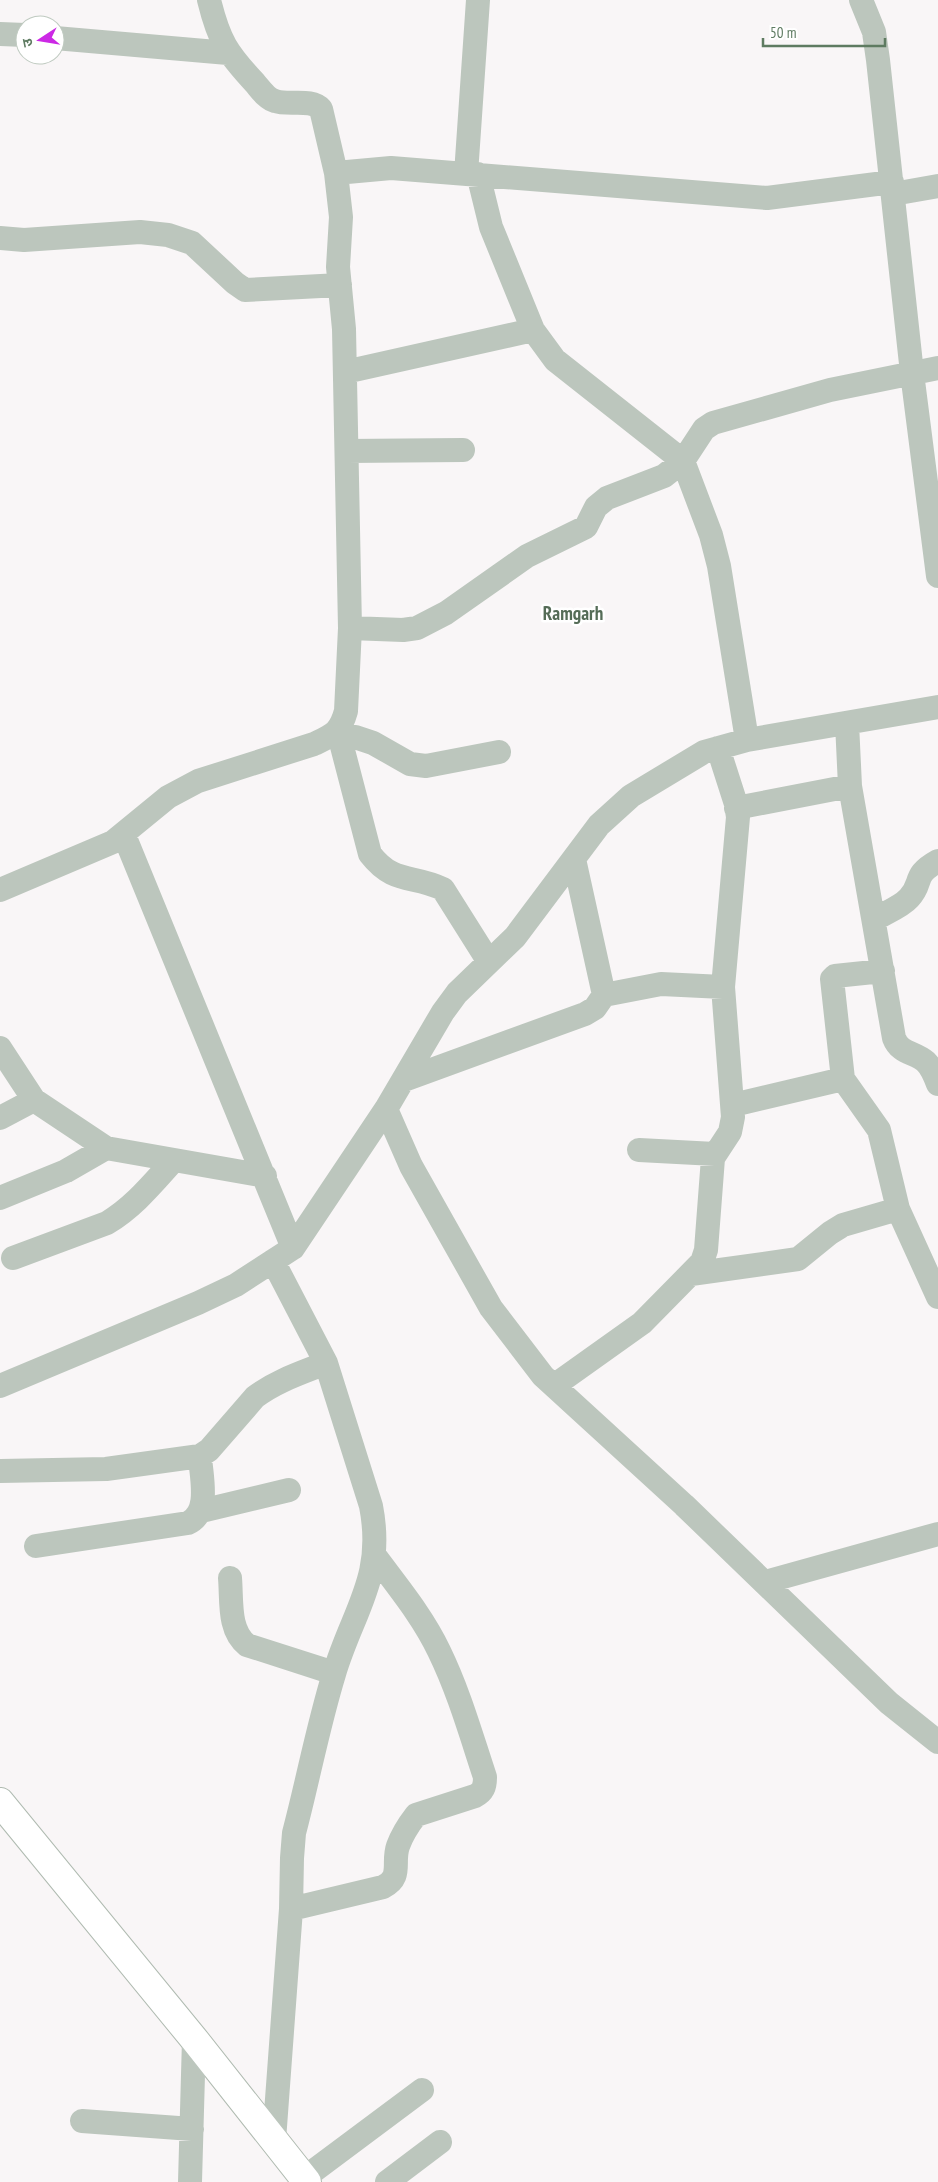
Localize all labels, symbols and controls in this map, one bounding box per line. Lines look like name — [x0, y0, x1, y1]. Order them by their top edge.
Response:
north arrow — [15, 15, 65, 65]
scale bar — [763, 15, 886, 47]
text: 50 m — [770, 23, 796, 42]
text: उ — [17, 36, 37, 49]
district label: Ramgarh — [543, 601, 603, 625]

